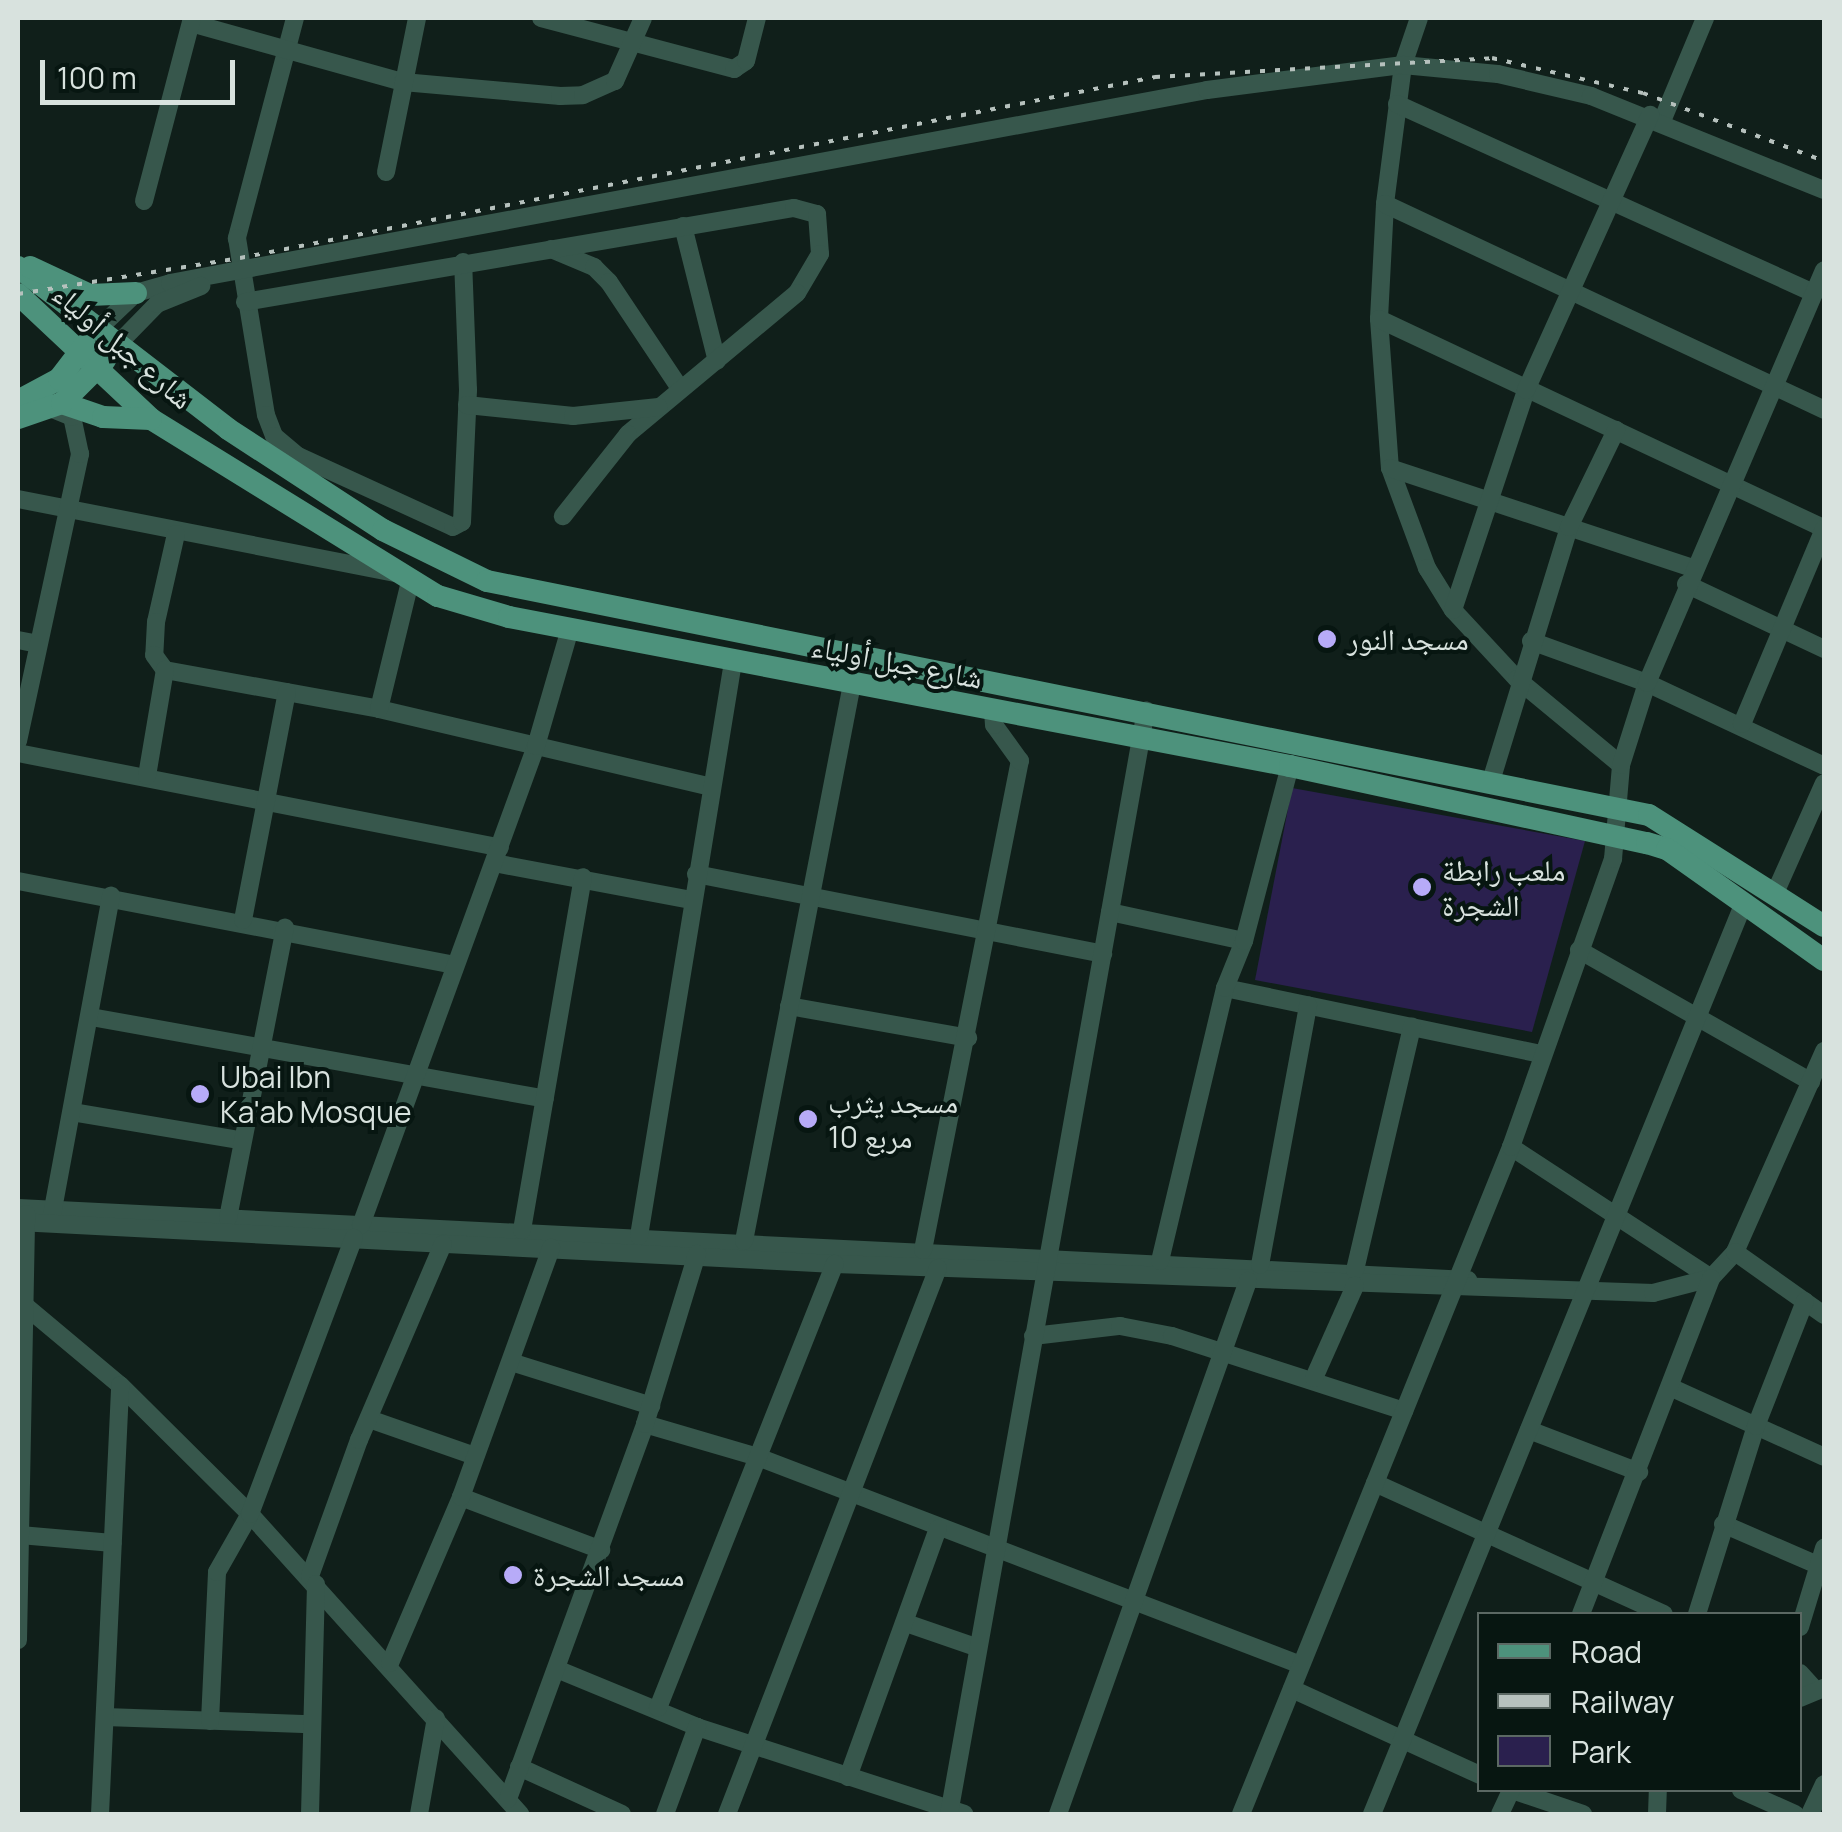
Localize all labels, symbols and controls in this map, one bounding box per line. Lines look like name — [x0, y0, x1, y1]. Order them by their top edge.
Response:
scale bar — [45, 40, 240, 102]
text: 100 m — [57, 57, 137, 98]
street label: شارع جبل أولياء — [46, 275, 200, 417]
place label: مسجد النور — [1347, 621, 1469, 657]
street label: شارع جبل أولياء — [808, 628, 986, 696]
marker: مسجد النور — [1316, 628, 1338, 650]
place label: ملعب رابطة الشجرة — [1442, 852, 1565, 922]
marker: ملعب رابطة الشجرة — [1411, 876, 1433, 898]
place label: Ubai Ibn Ka'ab Mosque — [220, 1059, 411, 1130]
marker: Ubai Ibn Ka'ab Mosque — [189, 1083, 211, 1105]
place label: مسجد يثرب مربع 10 — [828, 1084, 958, 1154]
marker: مسجد يثرب مربع 10 — [797, 1108, 819, 1130]
place label: مسجد الشجرة — [533, 1557, 684, 1593]
marker: مسجد الشجرة — [502, 1564, 524, 1586]
legend — [1477, 1612, 1802, 1792]
text: Road — [1571, 1631, 1642, 1672]
text: Railway — [1571, 1681, 1674, 1722]
text: Park — [1571, 1731, 1631, 1772]

